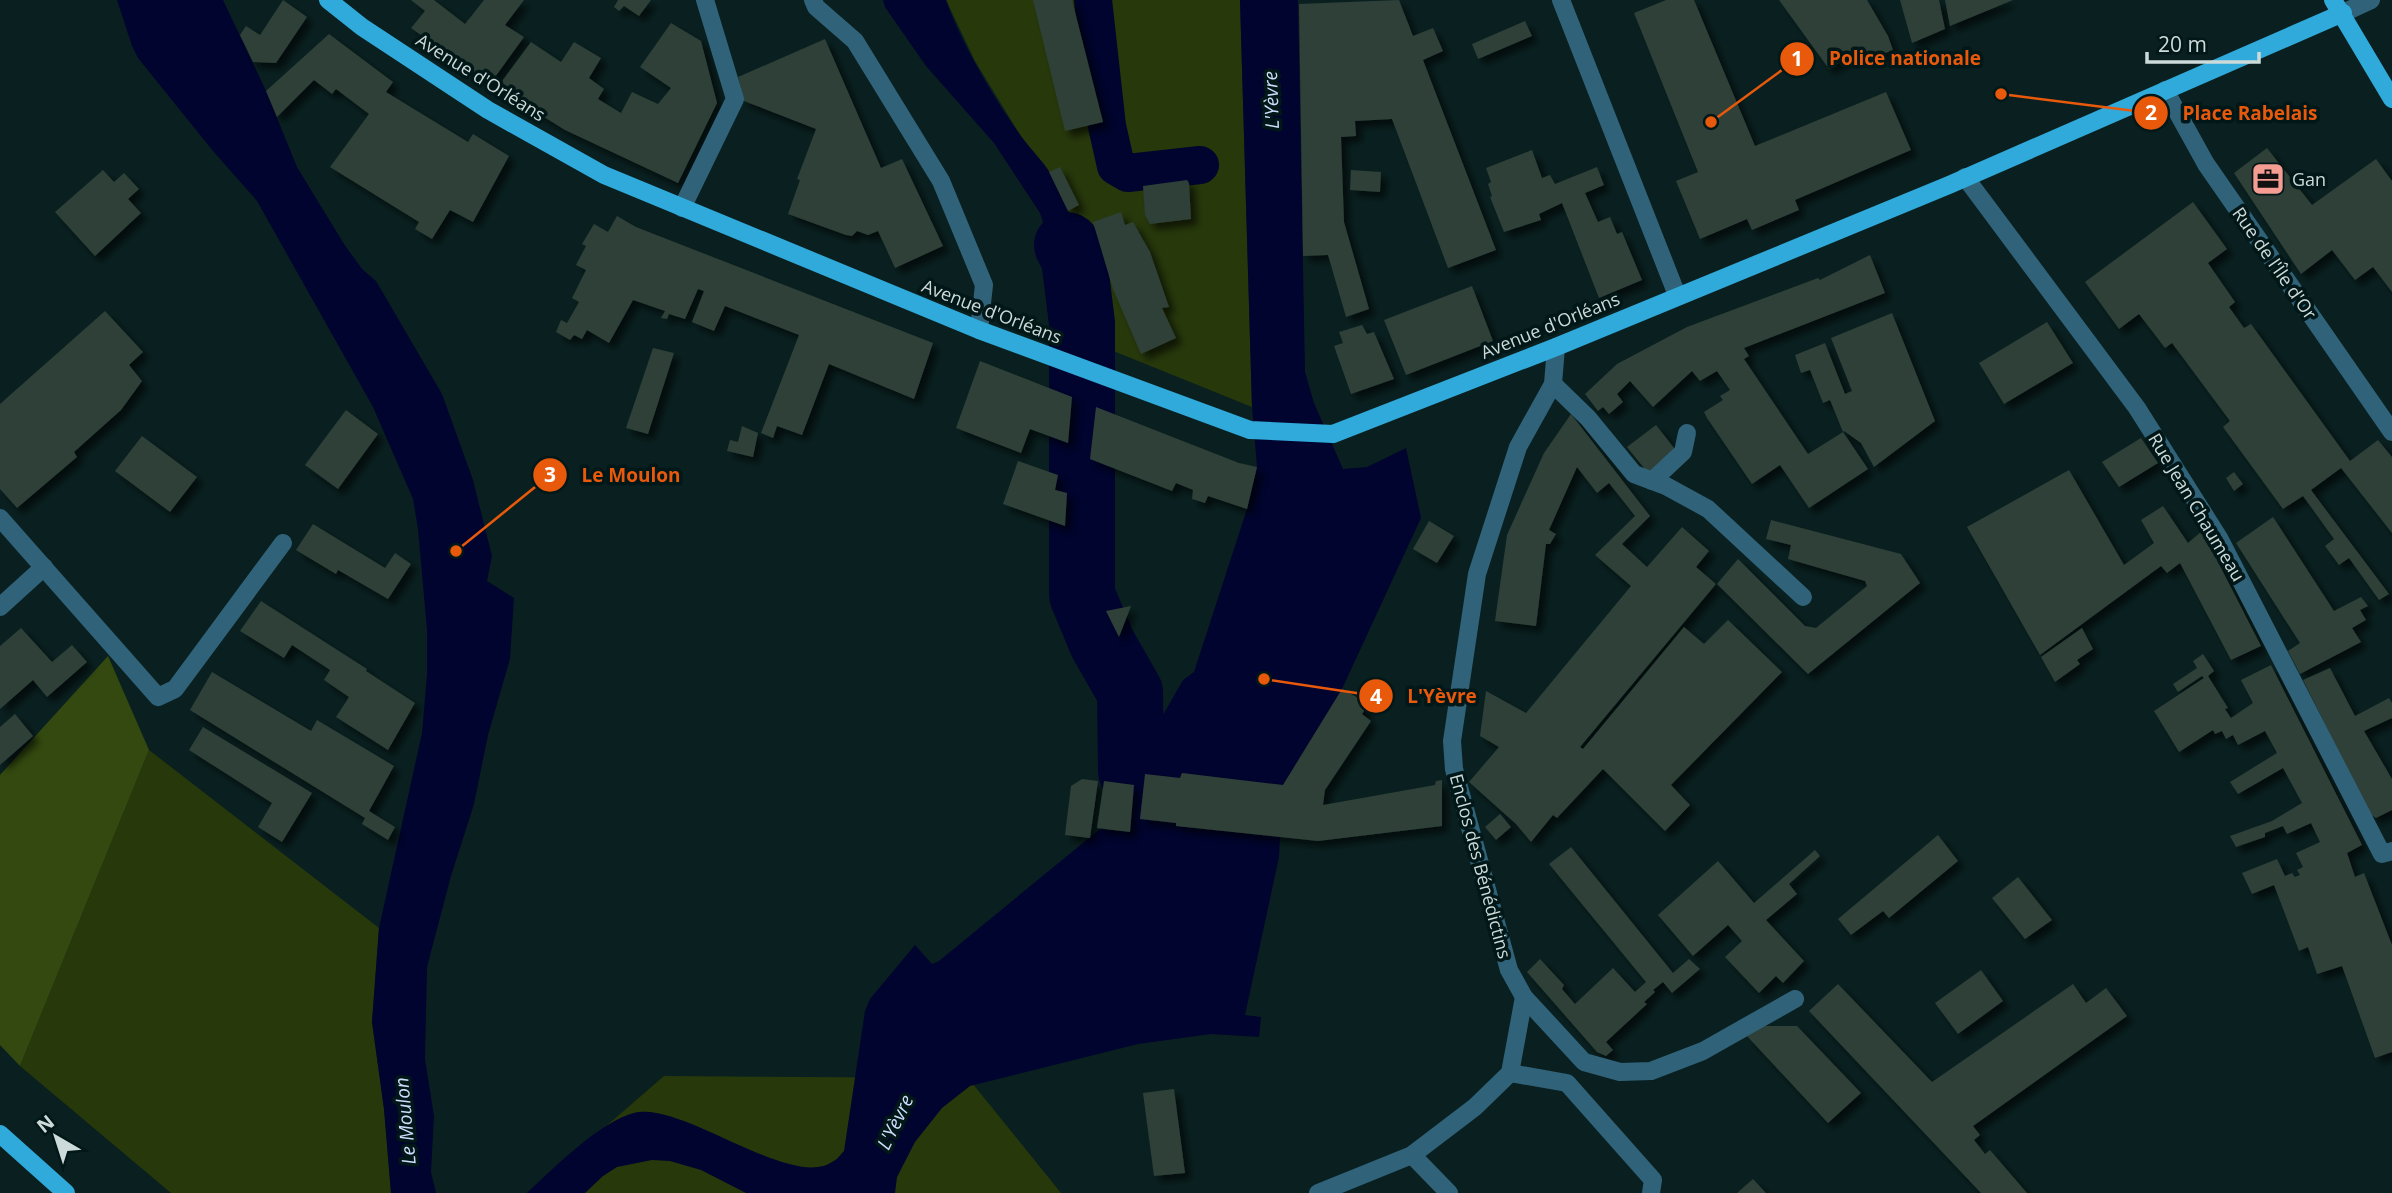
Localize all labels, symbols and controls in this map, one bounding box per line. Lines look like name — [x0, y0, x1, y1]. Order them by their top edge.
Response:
scale bar — [2147, 21, 2259, 65]
street label: Avenue d'Orléans — [412, 28, 550, 126]
text: 20 m — [2158, 30, 2207, 58]
callout: Police nationale — [1780, 39, 1995, 79]
text: 1 — [1791, 44, 1803, 72]
text: Police nationale — [1829, 45, 1981, 71]
water label: L'Yèvre — [1257, 71, 1285, 129]
callout: Place Rabelais — [2134, 93, 2332, 133]
text: 2 — [2145, 98, 2157, 126]
text: Place Rabelais — [2183, 100, 2317, 126]
office icon: Gan — [2249, 160, 2287, 198]
place label: Gan — [2292, 167, 2326, 191]
street label: Rue de l'Île d'Or — [2227, 202, 2323, 324]
street label: Avenue d'Orléans — [919, 273, 1065, 349]
street label: Avenue d'Orléans — [1477, 286, 1623, 364]
street label: Rue Jean Chaumeau — [2143, 428, 2251, 586]
callout: Le Moulon — [533, 455, 695, 495]
text: 3 — [544, 460, 556, 488]
text: Le Moulon — [581, 462, 681, 488]
callout: L'Yèvre — [1358, 676, 1491, 716]
text: 4 — [1370, 682, 1382, 710]
text: L'Yèvre — [1407, 683, 1477, 709]
street label: Enclos des Bénédictins — [1445, 771, 1517, 961]
water label: Le Moulon — [388, 1076, 422, 1166]
water label: L'Yèvre — [871, 1090, 919, 1154]
north arrow — [21, 1102, 91, 1172]
text: N — [31, 1109, 59, 1139]

